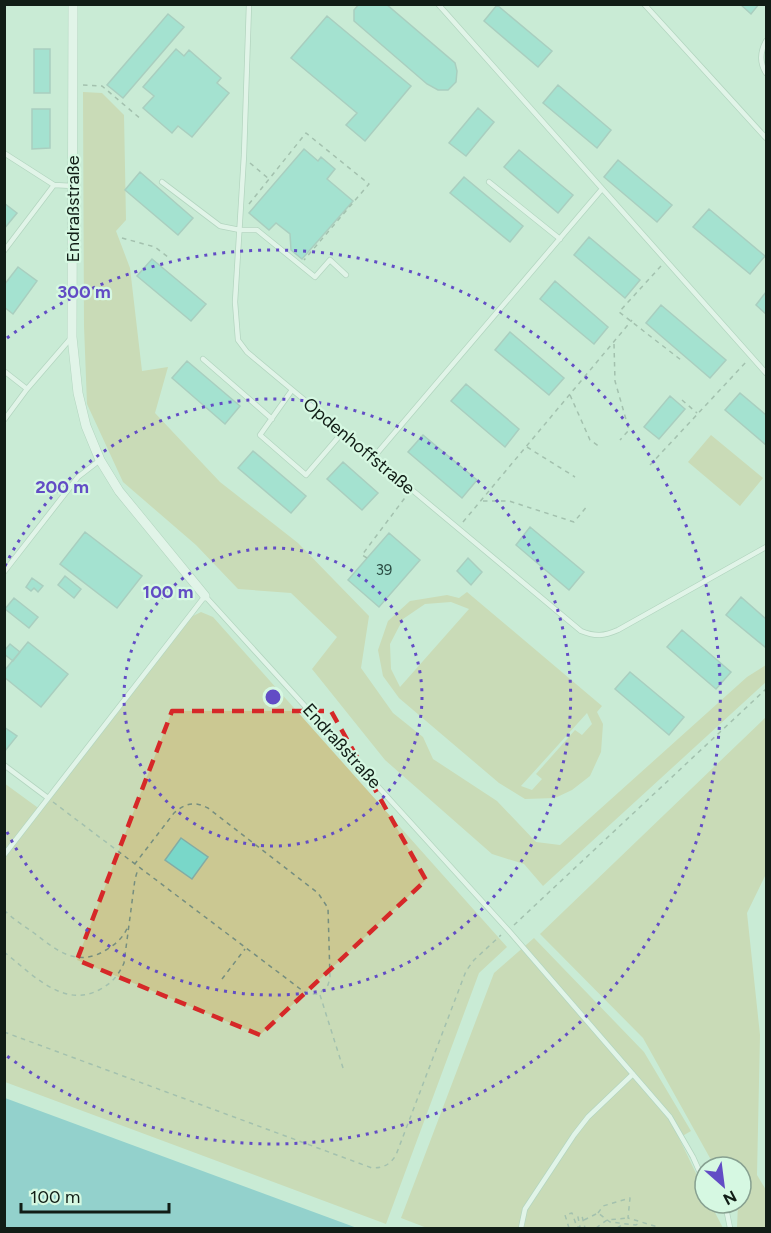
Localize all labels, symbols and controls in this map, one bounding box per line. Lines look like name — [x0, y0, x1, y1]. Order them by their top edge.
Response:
street label: Endraßstraße — [62, 155, 84, 263]
text: 300 m — [57, 281, 111, 303]
street label: Opdenhoffstraße — [299, 393, 420, 499]
text: 200 m — [35, 476, 89, 498]
house number: 39 — [376, 561, 392, 579]
text: 100 m — [143, 581, 193, 603]
centre of rings — [263, 687, 283, 707]
street label: Endraßstraße — [298, 699, 386, 793]
north arrow — [693, 1155, 753, 1215]
scale bar — [21, 1176, 170, 1214]
text: 100 m — [30, 1186, 80, 1208]
text: N — [720, 1187, 740, 1209]

